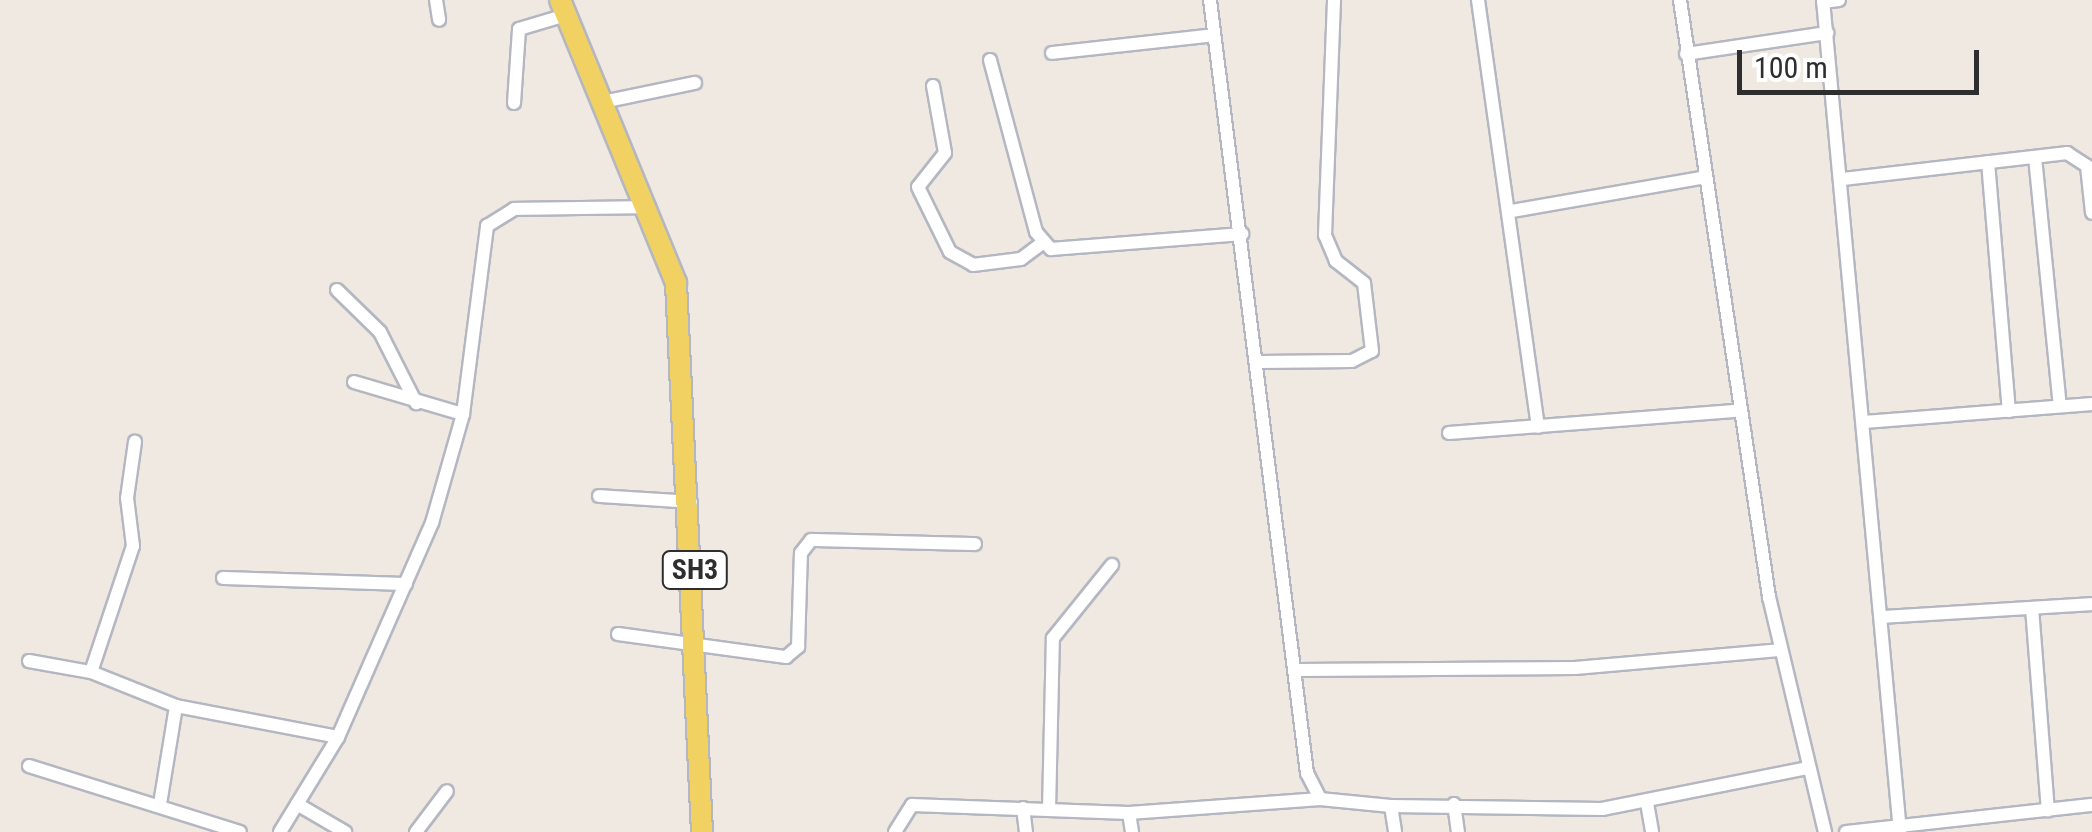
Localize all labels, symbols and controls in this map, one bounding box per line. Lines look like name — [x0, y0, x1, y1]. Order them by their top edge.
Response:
scale bar — [1742, 30, 1984, 92]
text: 100 m — [1754, 50, 1828, 85]
road number: SH3 — [660, 547, 730, 593]

